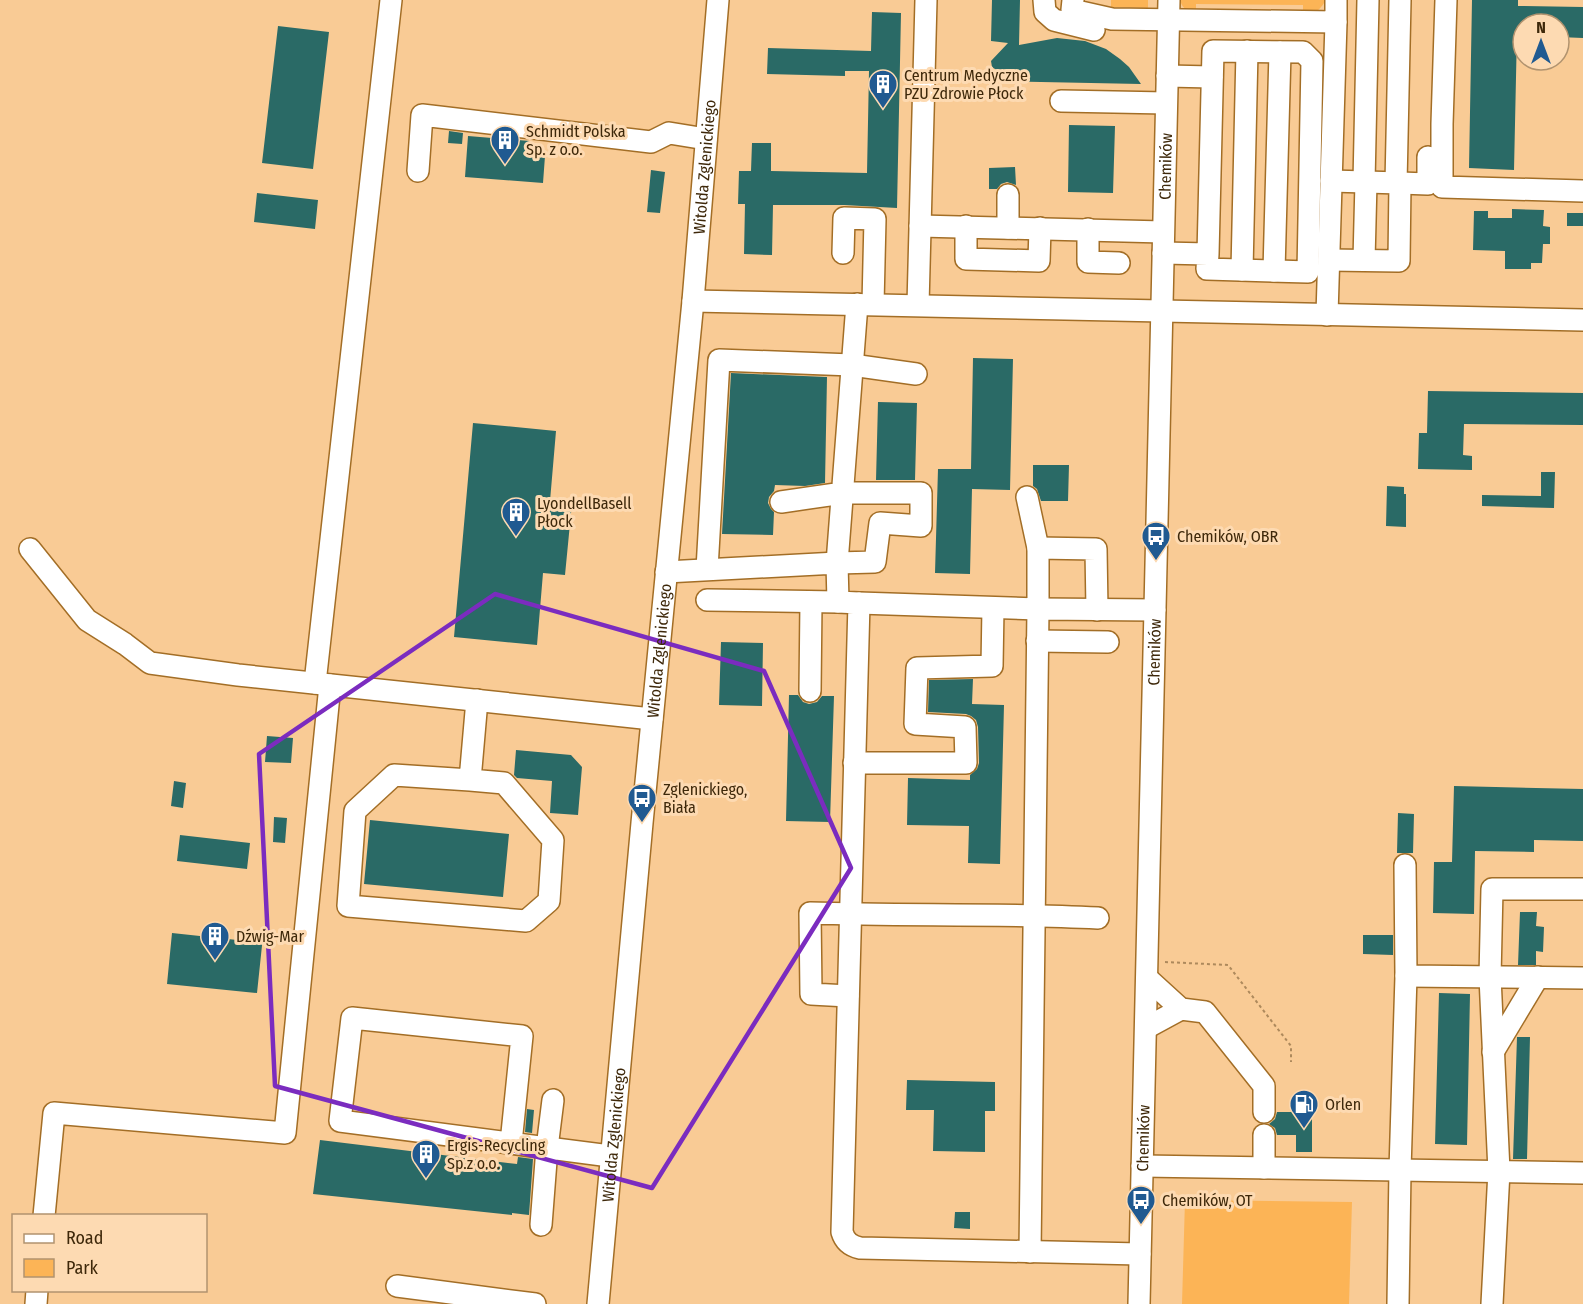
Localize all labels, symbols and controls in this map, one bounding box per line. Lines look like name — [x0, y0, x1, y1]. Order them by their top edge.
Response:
north arrow — [1511, 12, 1571, 72]
text: N — [1536, 18, 1546, 37]
place label: Centrum Medyczne PZU Zdrowie Płock — [904, 66, 1028, 103]
building icon: Centrum Medyczne PZU Zdrowie Płock — [867, 68, 899, 110]
street label: Witolda Zglenickiego — [690, 99, 720, 235]
place label: Schmidt Polska Sp. z o.o. — [526, 122, 626, 159]
building icon: Schmidt Polska Sp. z o.o. — [489, 124, 521, 166]
street label: Chemików — [1155, 132, 1176, 200]
place label: LyondellBasell Płock — [537, 494, 632, 531]
building icon: LyondellBasell Płock — [500, 496, 532, 538]
bus stop icon: Chemików, OBR — [1140, 520, 1172, 562]
place label: Chemików, OBR — [1177, 527, 1278, 546]
street label: Witolda Zglenickiego — [643, 583, 675, 719]
street label: Chemików — [1144, 618, 1165, 686]
place label: Zglenickiego, Biała — [663, 780, 747, 817]
bus stop icon: Zglenickiego, Biała — [626, 782, 658, 824]
building icon: Dźwig-Mar — [199, 920, 231, 962]
place label: Dźwig-Mar — [236, 927, 304, 946]
street label: Witolda Zglenickiego — [598, 1067, 630, 1203]
fuel station icon: Orlen — [1288, 1088, 1320, 1130]
place label: Orlen — [1325, 1095, 1361, 1114]
street label: Chemików — [1133, 1104, 1154, 1172]
place label: Ergis-Recycling Sp.z o.o. — [447, 1136, 546, 1173]
building icon: Ergis-Recycling Sp.z o.o. — [410, 1138, 442, 1180]
bus stop icon: Chemików, OT — [1125, 1184, 1157, 1226]
place label: Chemików, OT — [1162, 1191, 1253, 1210]
legend — [12, 1214, 207, 1292]
text: Road — [66, 1227, 103, 1249]
text: Park — [66, 1257, 99, 1279]

